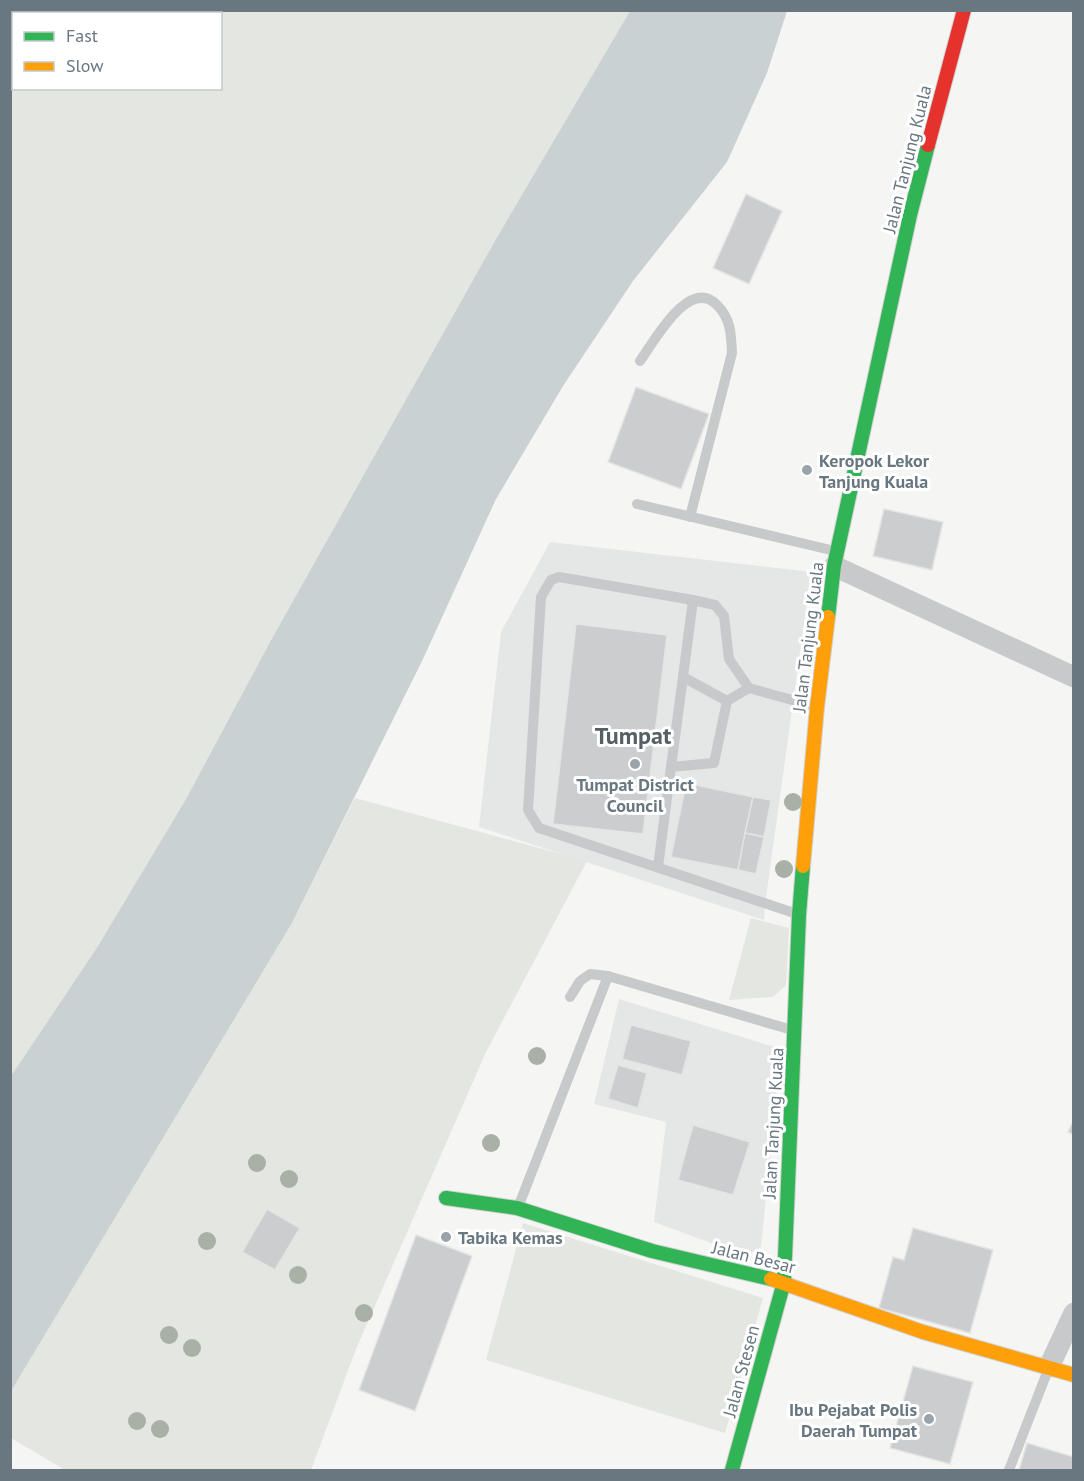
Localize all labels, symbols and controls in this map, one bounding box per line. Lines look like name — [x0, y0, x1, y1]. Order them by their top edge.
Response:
legend — [12, 12, 222, 90]
text: Fast — [66, 24, 98, 47]
text: Slow — [66, 54, 104, 77]
street label: Jalan Tanjung Kuala — [877, 83, 936, 236]
place label: Keropok Lekor Tanjung Kuala — [819, 449, 930, 493]
marker: Keropok Lekor Tanjung Kuala — [800, 463, 814, 477]
street label: Jalan Tanjung Kuala — [787, 560, 829, 715]
district label: Tumpat — [595, 720, 672, 751]
marker: Tumpat District Council — [628, 757, 642, 771]
place label: Tumpat District Council — [576, 773, 695, 817]
street label: Jalan Tanjung Kuala — [758, 1047, 788, 1200]
place label: Tabika Kemas — [458, 1226, 563, 1249]
marker: Tabika Kemas — [439, 1230, 453, 1244]
street label: Jalan Besar — [709, 1235, 798, 1278]
street label: Jalan Stesen — [717, 1323, 764, 1420]
place label: Ibu Pejabat Polis Daerah Tumpat — [789, 1398, 918, 1442]
marker: Ibu Pejabat Polis Daerah Tumpat — [922, 1412, 936, 1426]

